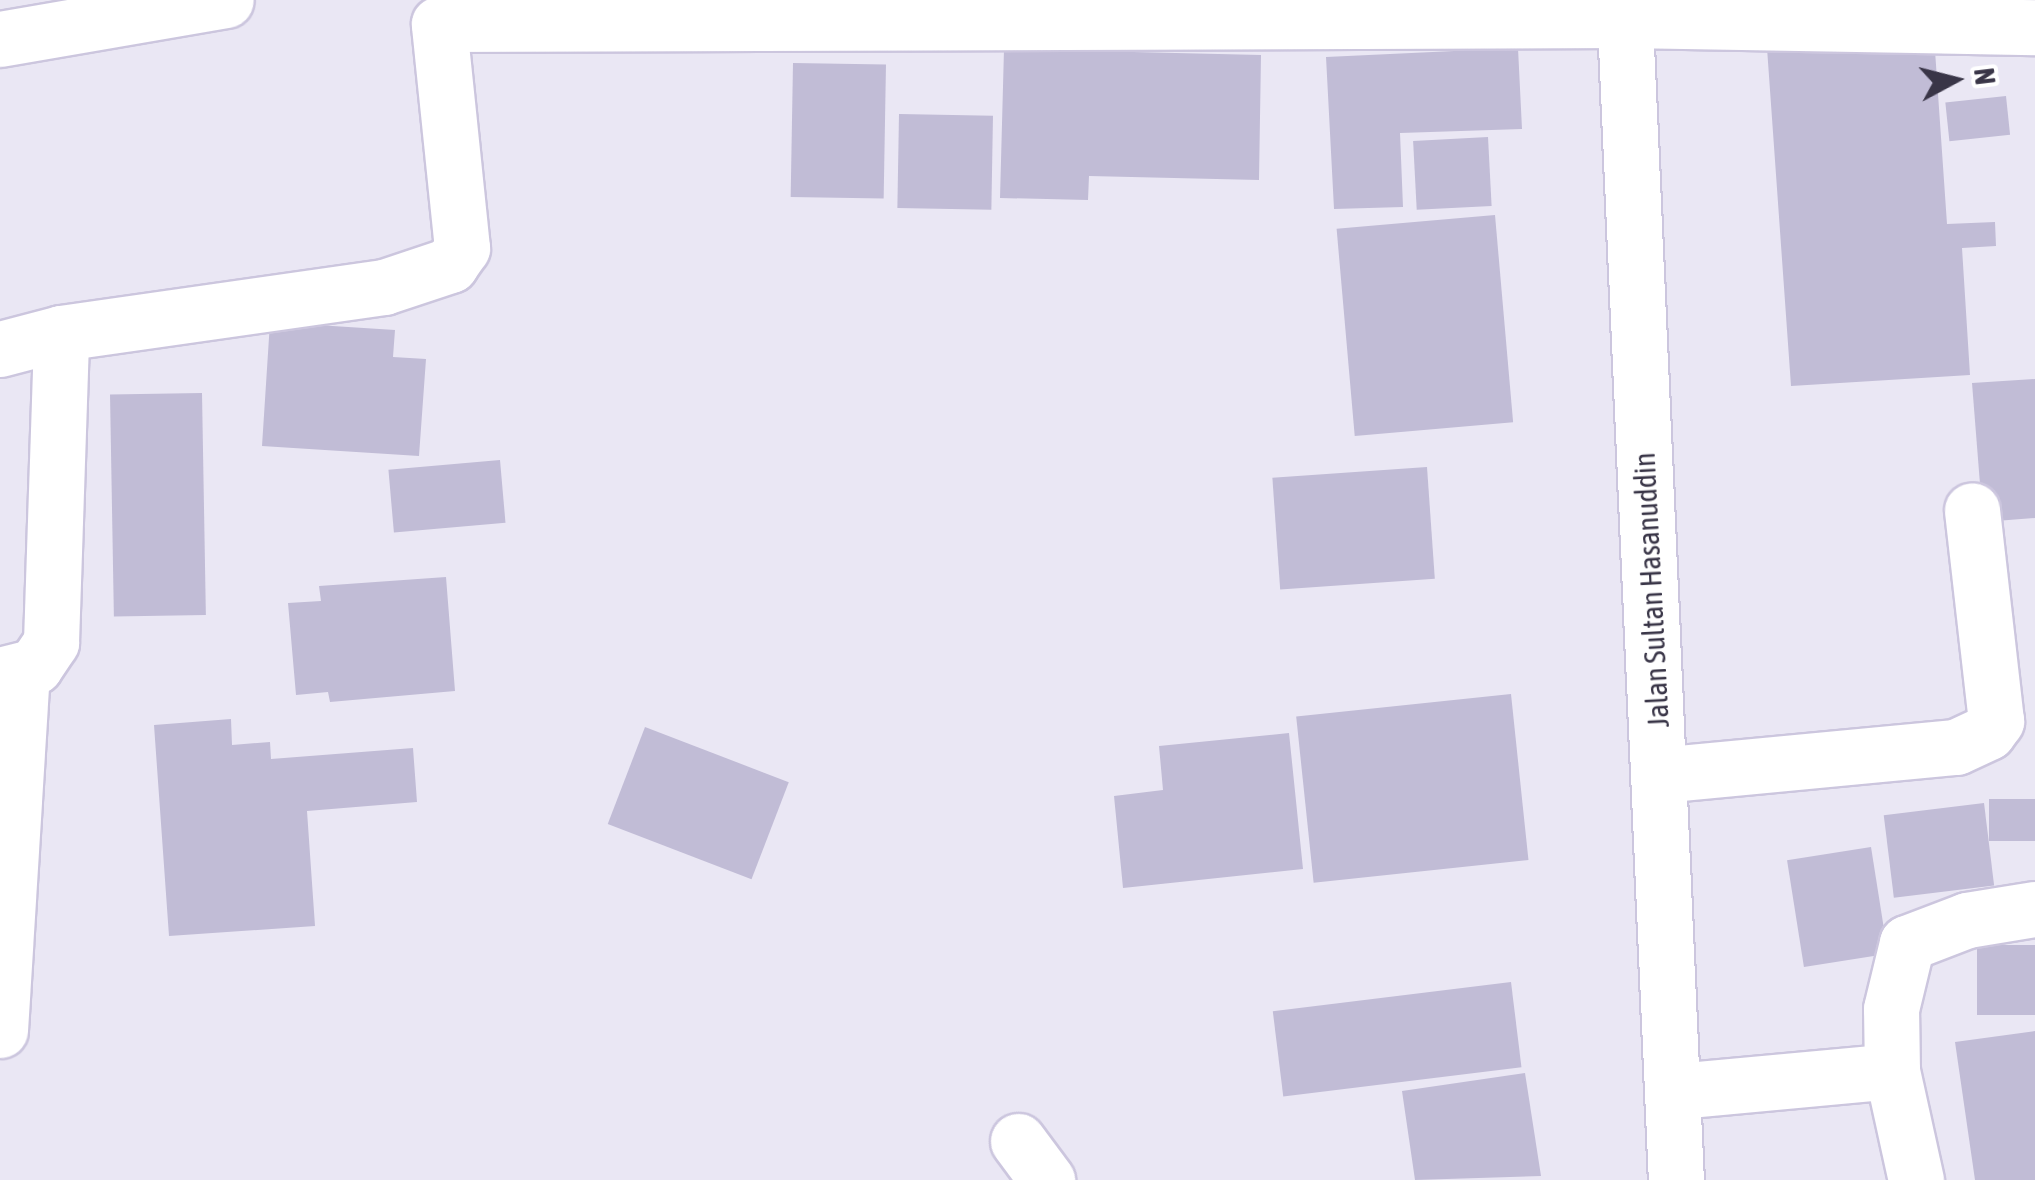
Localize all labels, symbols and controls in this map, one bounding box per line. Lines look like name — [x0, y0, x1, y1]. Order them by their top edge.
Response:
north arrow — [1905, 30, 2005, 130]
text: N — [1968, 66, 2002, 86]
street label: Jalan Sultan Hasanuddin — [1626, 452, 1676, 728]

